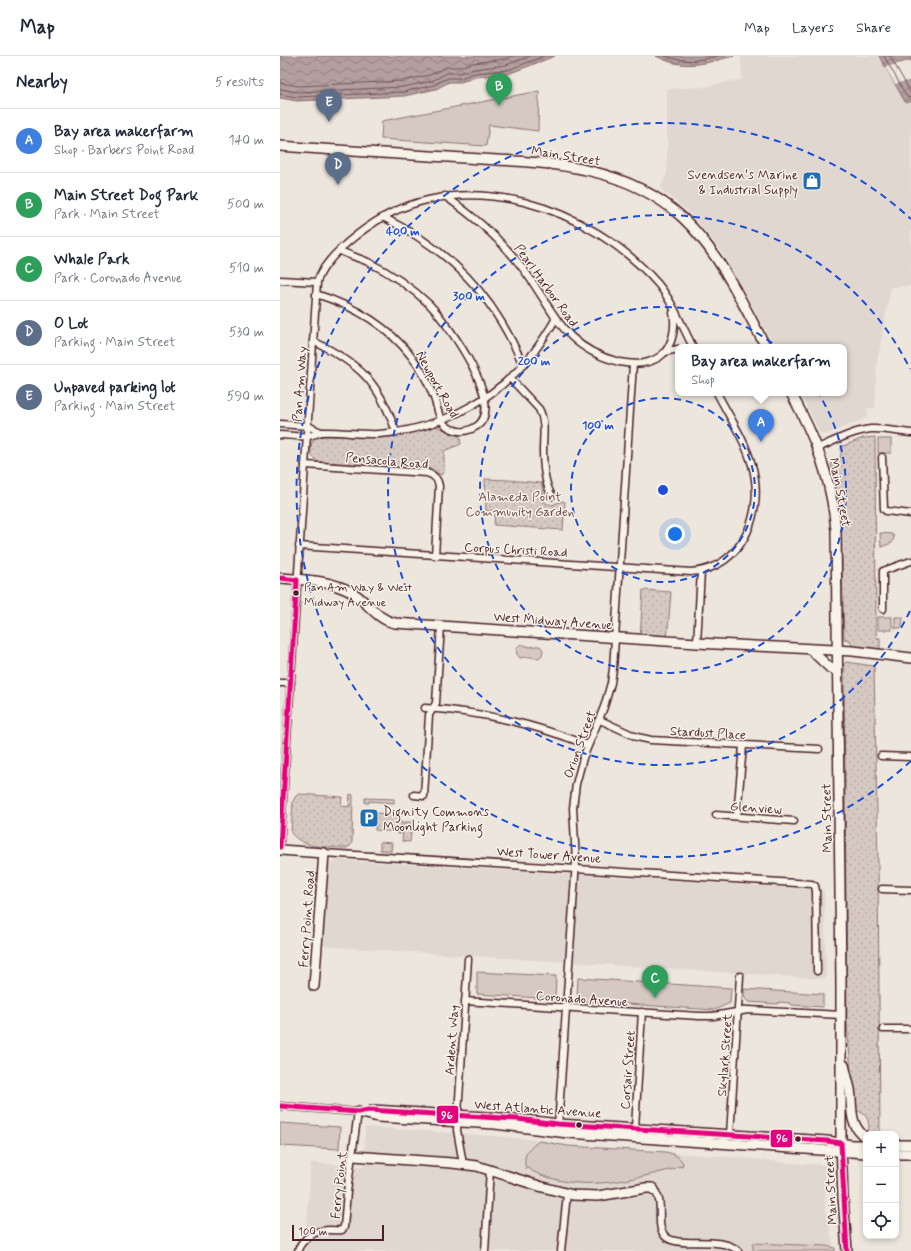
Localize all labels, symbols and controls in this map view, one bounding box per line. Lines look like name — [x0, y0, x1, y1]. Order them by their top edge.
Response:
text: Map — [20, 15, 55, 40]
text: Map — [744, 19, 770, 37]
text: Layers — [792, 19, 834, 37]
text: Share — [856, 19, 891, 37]
text: Nearby — [16, 71, 68, 93]
pin: B — [486, 73, 512, 106]
text: 5 results — [215, 74, 264, 91]
pin: E — [316, 89, 342, 122]
text: Bay area makerfarm — [54, 122, 194, 142]
text: A — [25, 132, 33, 149]
text: 140 m — [229, 132, 264, 149]
text: Shop · Barbers Point Road — [54, 142, 194, 159]
street label: Main Street — [530, 143, 602, 170]
pin: D — [325, 152, 351, 185]
place label: Svendsen's Marine & Industrial Supply — [687, 167, 798, 199]
shop icon: Svendsen's Marine & Industrial Supply — [801, 170, 823, 192]
text: Main Street Dog Park — [54, 186, 198, 206]
text: B — [25, 196, 33, 213]
text: 500 m — [227, 196, 264, 213]
text: Park · Main Street — [54, 206, 160, 223]
text: 400 m — [386, 224, 420, 240]
street label: Pearl Harbor Road — [510, 241, 582, 331]
text: Whale Park — [54, 250, 129, 270]
text: C — [24, 260, 34, 277]
text: 510 m — [229, 260, 264, 277]
text: Park · Coronado Avenue — [54, 270, 182, 287]
text: 300 m — [453, 289, 486, 305]
text: O Lot — [54, 314, 88, 334]
text: D — [25, 324, 33, 341]
text: 530 m — [229, 324, 264, 341]
text: Parking · Main Street — [54, 334, 175, 351]
popup — [675, 344, 847, 396]
street label: Pan Am Way — [289, 345, 312, 423]
street label: Newport Road — [411, 348, 462, 421]
text: Bay area makerfarm — [691, 352, 831, 372]
text: 200 m — [518, 354, 551, 370]
text: Shop — [691, 372, 715, 389]
text: Unpaved parking lot — [54, 378, 176, 398]
text: E — [25, 388, 33, 405]
text: 590 m — [227, 388, 264, 405]
text: Parking · Main Street — [54, 398, 175, 415]
pin: A — [748, 409, 774, 442]
text: 100 m — [582, 418, 615, 434]
street label: Pensacola Road — [345, 449, 429, 474]
street label: Main Street — [825, 456, 855, 528]
centre of rings — [656, 483, 670, 497]
park label: Alameda Point Community Garden — [466, 489, 574, 521]
your location — [665, 524, 685, 544]
street label: Corpus Christi Road — [464, 539, 568, 562]
place label: Pan Am Way & West Midway Avenue — [304, 580, 413, 611]
marker: Pan Am Way & West Midway Avenue — [291, 588, 301, 598]
street label: West Midway Avenue — [493, 609, 613, 634]
street label: Orion Street — [560, 708, 600, 781]
street label: Stardust Place — [670, 723, 746, 744]
street label: Main Street — [818, 783, 837, 853]
street label: Glenview — [729, 798, 783, 819]
place label: Dignity Commons Moonlight Parking — [383, 804, 489, 838]
parking icon: Dignity Commons Moonlight Parking — [358, 807, 380, 829]
street label: West Tower Avenue — [496, 843, 602, 868]
street label: Ferry Point Road — [296, 870, 319, 968]
pin: C — [642, 965, 668, 998]
street label: Coronado Avenue — [535, 988, 629, 1011]
street label: Ardent Way — [442, 1004, 463, 1076]
street label: Skylark Street — [714, 1013, 737, 1097]
street label: Corsair Street — [617, 1030, 640, 1110]
street label: West Atlantic Avenue — [474, 1097, 602, 1122]
line badge: 96 — [436, 1105, 459, 1124]
text: 96 — [441, 1109, 453, 1123]
unlabelled marker — [574, 1120, 584, 1130]
line badge: 96 — [770, 1129, 793, 1148]
map controls — [863, 1131, 899, 1239]
button: + — [863, 1131, 899, 1167]
text: 96 — [776, 1132, 788, 1146]
unlabelled marker — [793, 1134, 803, 1144]
street label: Ferry Point — [327, 1150, 352, 1220]
street label: Main Street — [821, 1155, 842, 1225]
button: − — [863, 1167, 899, 1203]
button: locate — [863, 1203, 899, 1239]
scale bar — [292, 1223, 384, 1242]
text: 100 m — [298, 1225, 328, 1239]

